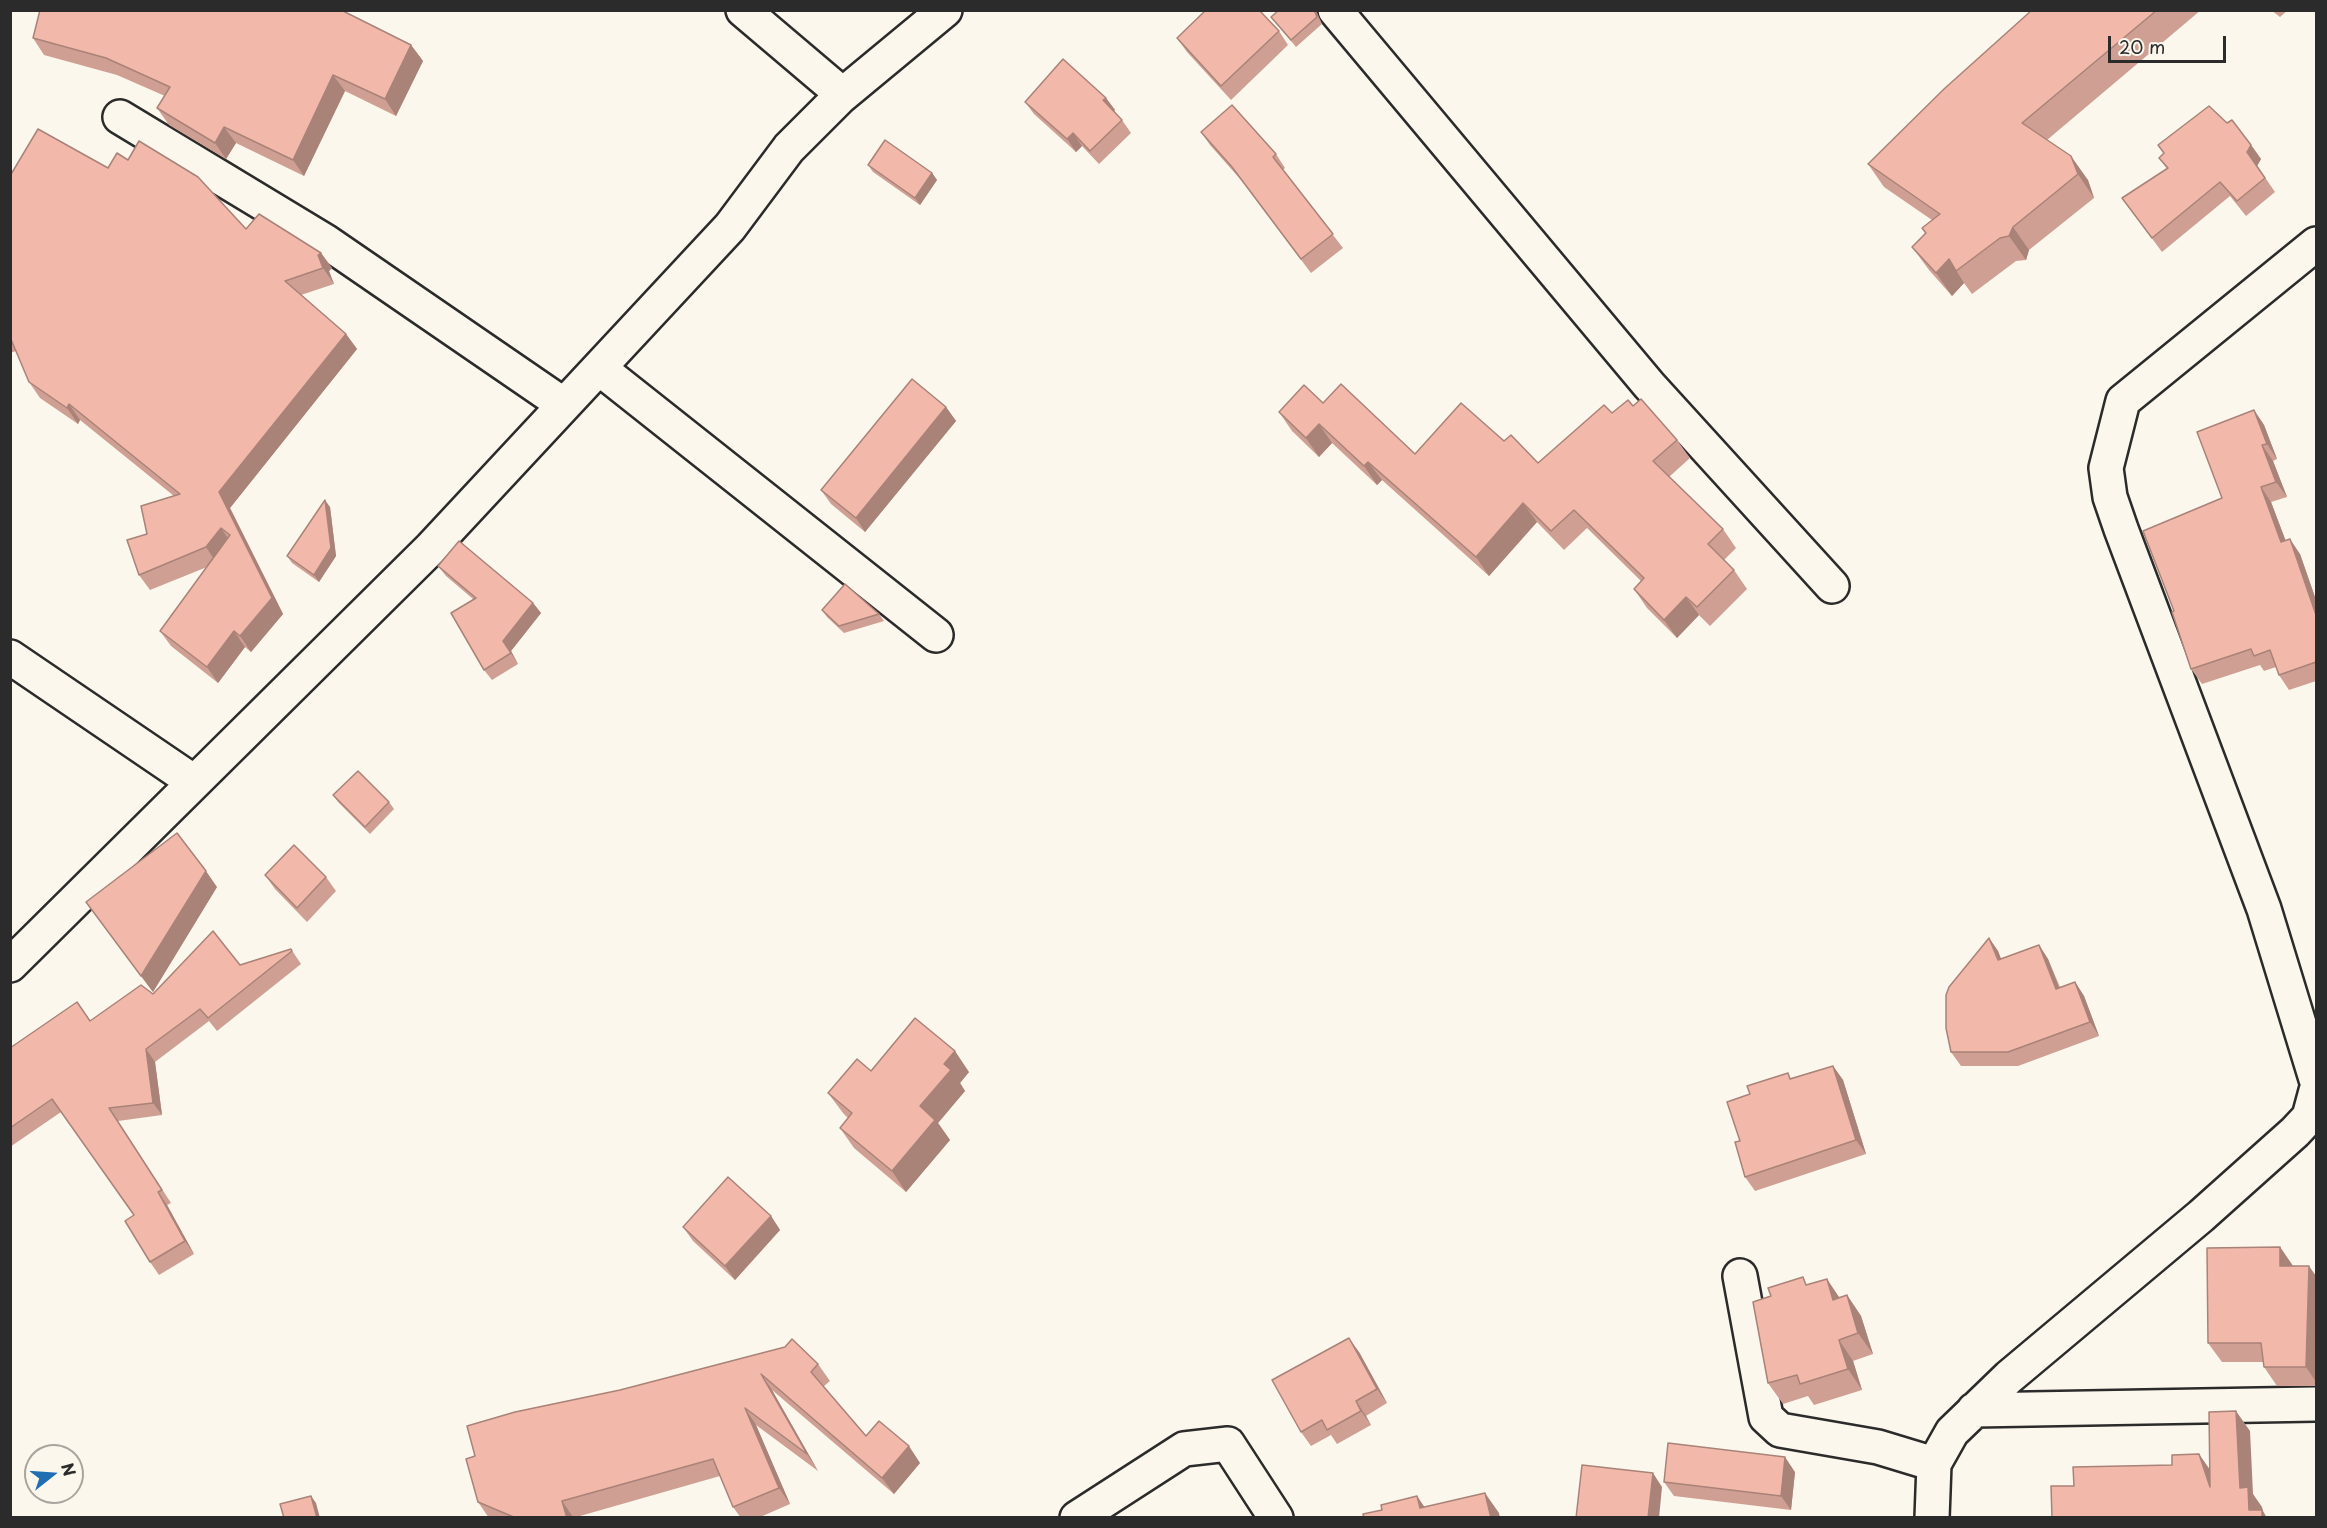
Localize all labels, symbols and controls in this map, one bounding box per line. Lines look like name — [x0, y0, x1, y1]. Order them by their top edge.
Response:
scale bar — [2111, 24, 2230, 62]
text: 20 m — [2119, 33, 2165, 60]
north arrow — [24, 1444, 84, 1504]
text: N — [56, 1460, 83, 1479]

